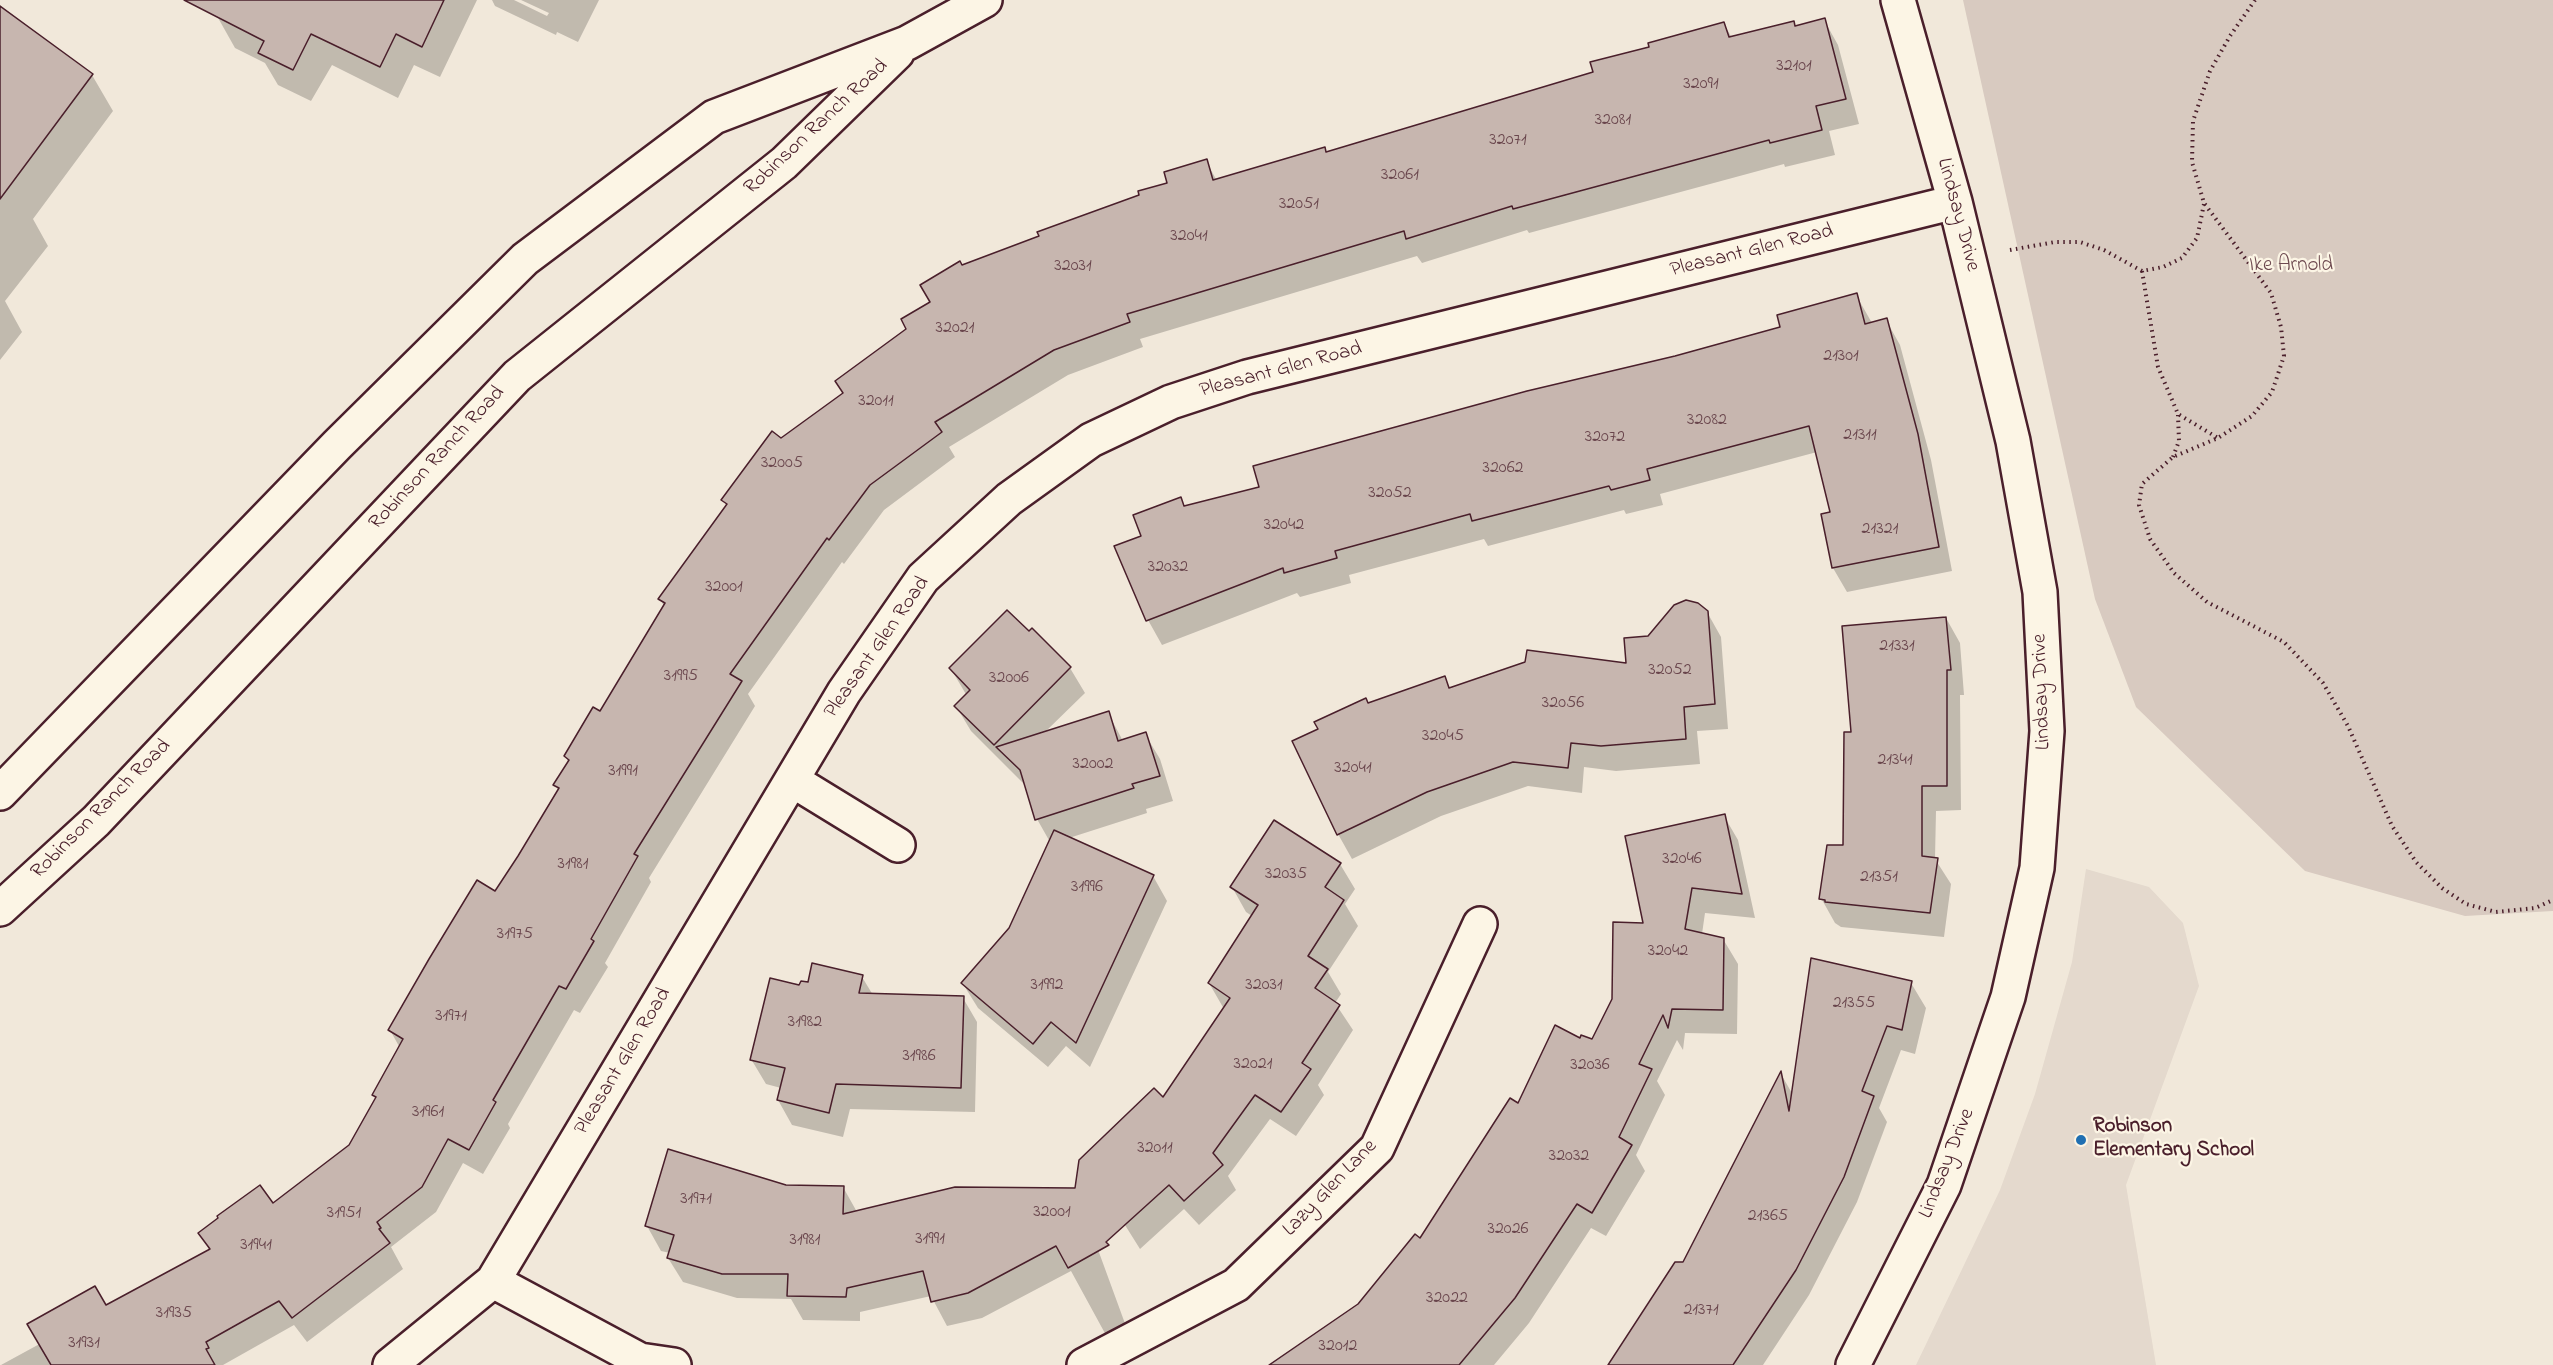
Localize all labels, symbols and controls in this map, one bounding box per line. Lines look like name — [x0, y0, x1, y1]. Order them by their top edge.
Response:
street label: Robinson Ranch Road — [740, 55, 894, 201]
house number: 32101 — [1776, 56, 1812, 78]
house number: 32091 — [1683, 74, 1719, 96]
house number: 32081 — [1595, 110, 1631, 132]
house number: 32071 — [1489, 130, 1527, 152]
street label: Lindsay Drive — [1930, 155, 1984, 275]
house number: 32061 — [1381, 165, 1419, 187]
house number: 32051 — [1279, 194, 1319, 216]
street label: Pleasant Glen Road — [1668, 220, 1836, 284]
house number: 32041 — [1170, 226, 1208, 248]
park label: Ike Arnold — [2249, 254, 2333, 280]
house number: 32031 — [1054, 256, 1092, 278]
house number: 32021 — [936, 318, 974, 340]
street label: Pleasant Glen Road — [1197, 337, 1365, 405]
house number: 21301 — [1823, 346, 1859, 368]
street label: Robinson Ranch Road — [365, 382, 511, 536]
house number: 32011 — [858, 391, 894, 413]
house number: 32082 — [1687, 410, 1727, 432]
house number: 21311 — [1843, 425, 1877, 447]
house number: 32072 — [1585, 427, 1625, 449]
house number: 32005 — [761, 453, 803, 475]
house number: 32062 — [1482, 458, 1524, 480]
house number: 32052 — [1368, 483, 1412, 505]
house number: 32042 — [1264, 515, 1304, 537]
house number: 21321 — [1862, 519, 1898, 541]
house number: 32032 — [1148, 557, 1188, 579]
street label: Pleasant Glen Road — [820, 572, 936, 724]
house number: 32001 — [705, 577, 743, 599]
street label: Lindsay Drive — [2028, 633, 2058, 751]
house number: 21331 — [1879, 636, 1915, 658]
house number: 32052 — [1648, 660, 1692, 682]
house number: 31995 — [664, 666, 698, 688]
house number: 32006 — [989, 668, 1029, 690]
house number: 32056 — [1542, 693, 1584, 715]
house number: 32045 — [1422, 726, 1464, 748]
street label: Robinson Ranch Road — [27, 735, 177, 885]
house number: 21341 — [1877, 750, 1913, 772]
house number: 32002 — [1073, 754, 1113, 776]
house number: 32041 — [1334, 758, 1372, 780]
house number: 31991 — [608, 761, 638, 783]
house number: 32046 — [1662, 849, 1702, 871]
house number: 31981 — [557, 854, 589, 876]
house number: 32035 — [1265, 864, 1307, 886]
house number: 21351 — [1860, 867, 1898, 889]
house number: 31996 — [1071, 877, 1103, 899]
house number: 31975 — [497, 924, 533, 946]
house number: 32042 — [1648, 941, 1688, 963]
house number: 31992 — [1031, 975, 1063, 997]
house number: 32031 — [1245, 975, 1283, 997]
street label: Pleasant Glen Road — [570, 984, 678, 1140]
house number: 21355 — [1833, 993, 1875, 1015]
house number: 31971 — [435, 1006, 467, 1028]
house number: 31982 — [788, 1012, 822, 1034]
house number: 31986 — [902, 1046, 936, 1068]
house number: 32021 — [1234, 1054, 1272, 1076]
house number: 32036 — [1570, 1055, 1610, 1077]
house number: 31961 — [412, 1102, 444, 1124]
street label: Lindsay Drive — [1914, 1105, 1982, 1223]
place label: Robinson Elementary School — [2093, 1115, 2254, 1165]
marker: Robinson Elementary School — [2074, 1133, 2088, 1147]
street label: Lazy Glen Lane — [1278, 1135, 1384, 1243]
house number: 32011 — [1137, 1138, 1173, 1160]
house number: 32032 — [1549, 1146, 1589, 1168]
house number: 31971 — [680, 1189, 712, 1211]
house number: 32001 — [1033, 1202, 1071, 1224]
house number: 31951 — [327, 1203, 361, 1225]
house number: 21365 — [1748, 1206, 1788, 1228]
house number: 32026 — [1487, 1219, 1529, 1241]
house number: 31991 — [915, 1229, 945, 1251]
house number: 31981 — [789, 1230, 821, 1252]
house number: 31941 — [240, 1235, 272, 1257]
house number: 32022 — [1426, 1288, 1468, 1310]
house number: 21371 — [1683, 1300, 1719, 1322]
house number: 31935 — [156, 1303, 192, 1325]
house number: 31931 — [68, 1333, 100, 1355]
house number: 32012 — [1319, 1336, 1357, 1358]

